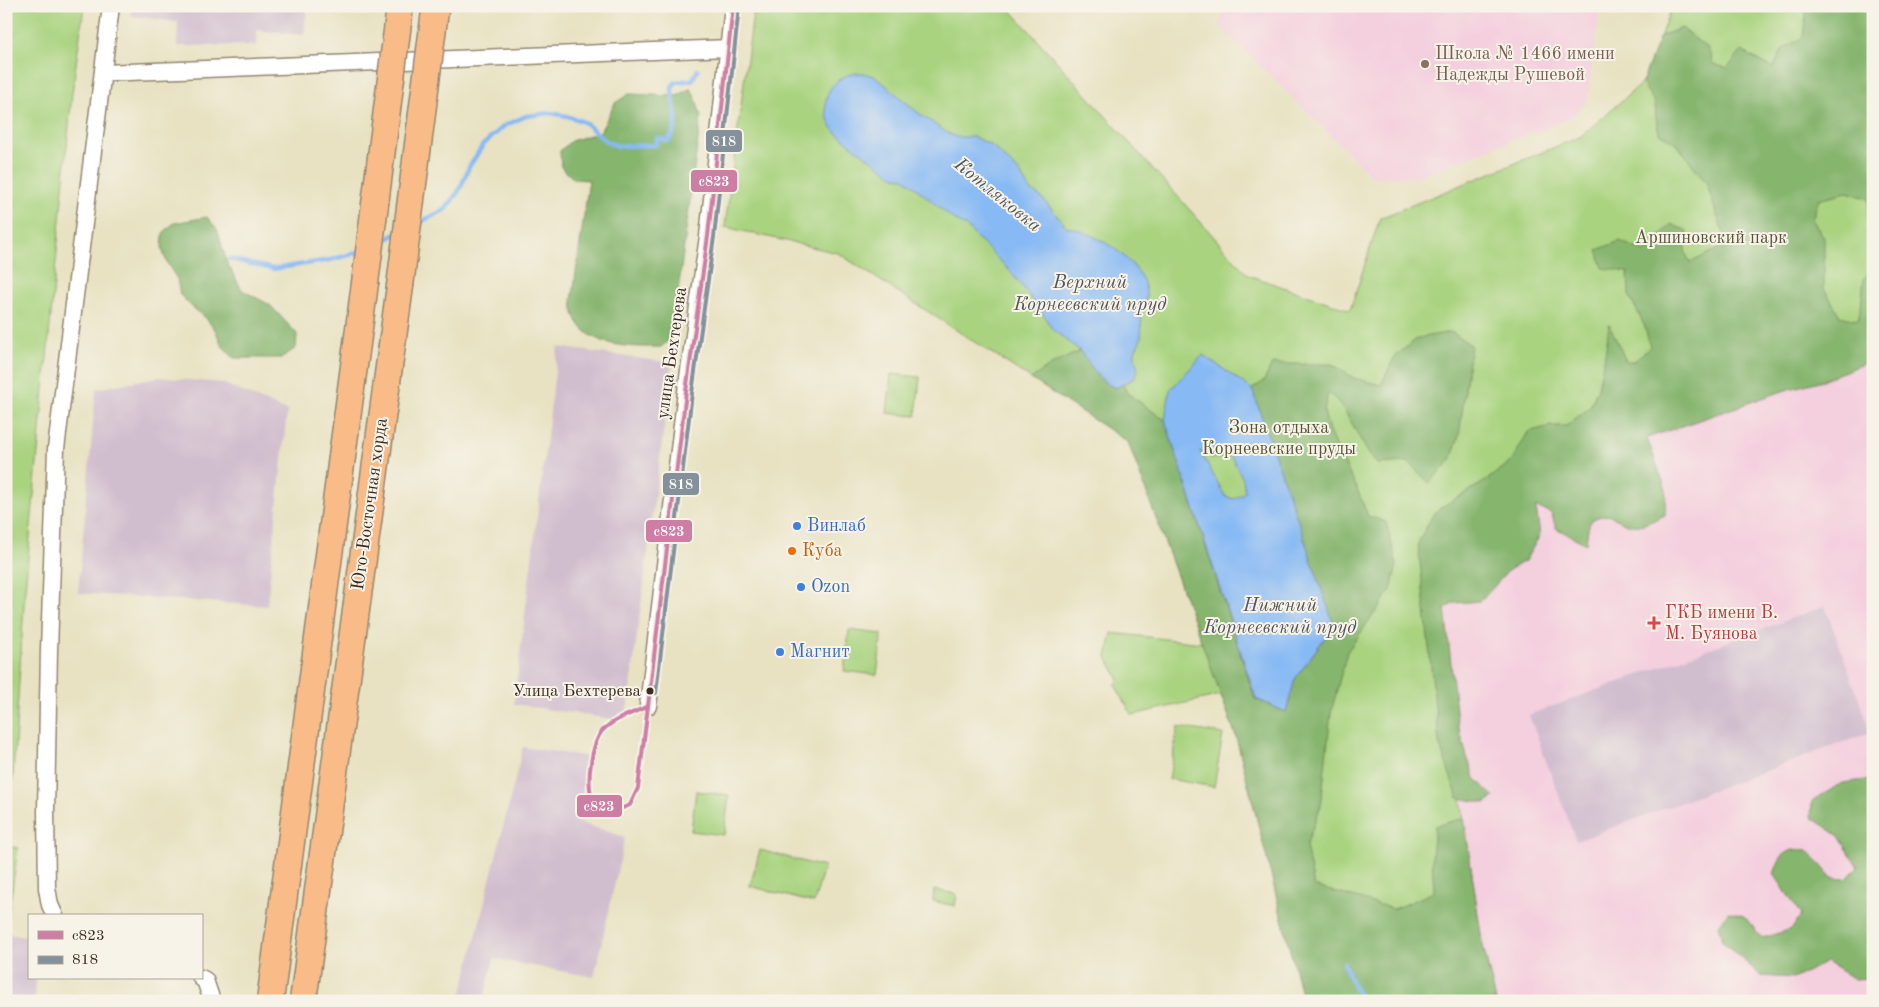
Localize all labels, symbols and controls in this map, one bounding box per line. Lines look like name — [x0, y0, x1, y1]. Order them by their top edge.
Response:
place label: Школа № 1466 имени Надежды Рушевой — [1435, 45, 1615, 84]
marker: Школа № 1466 имени Надежды Рушевой — [1419, 58, 1431, 70]
line badge: 818 — [705, 129, 743, 153]
text: 818 — [712, 135, 736, 149]
water label: Котляковка — [949, 155, 1044, 237]
line badge: с823 — [690, 169, 738, 193]
text: с823 — [699, 175, 729, 189]
park label: Аршиновский парк — [1635, 229, 1787, 247]
water label: Верхний Корнеевский пруд — [1013, 274, 1167, 315]
street label: улица Бехтерева — [654, 286, 690, 420]
street label: Юго-Восточная хорда — [349, 417, 391, 591]
park label: Зона отдыха Корнеевские пруды — [1202, 419, 1356, 458]
line badge: 818 — [662, 472, 700, 496]
text: 818 — [669, 478, 693, 492]
place label: Винлаб — [807, 517, 866, 535]
line badge: с823 — [645, 519, 693, 543]
marker: Винлаб — [791, 520, 803, 532]
text: с823 — [654, 525, 684, 539]
place label: Куба — [802, 542, 843, 560]
marker: Куба — [786, 545, 798, 557]
place label: Ozon — [811, 578, 850, 596]
marker: Ozon — [795, 581, 807, 593]
water label: Нижний Корнеевский пруд — [1203, 597, 1357, 638]
place label: ГКБ имени В. М. Буянова — [1665, 604, 1778, 643]
marker: ГКБ имени В. М. Буянова — [1647, 616, 1661, 630]
place label: Магнит — [790, 643, 850, 661]
marker: Магнит — [774, 646, 786, 658]
place label: Улица Бехтерева — [512, 683, 642, 700]
marker: Улица Бехтерева — [645, 686, 655, 696]
line badge: с823 — [576, 794, 623, 818]
text: с823 — [584, 800, 614, 814]
legend — [28, 914, 202, 980]
text: с823 — [72, 929, 105, 944]
text: 818 — [72, 953, 98, 968]

